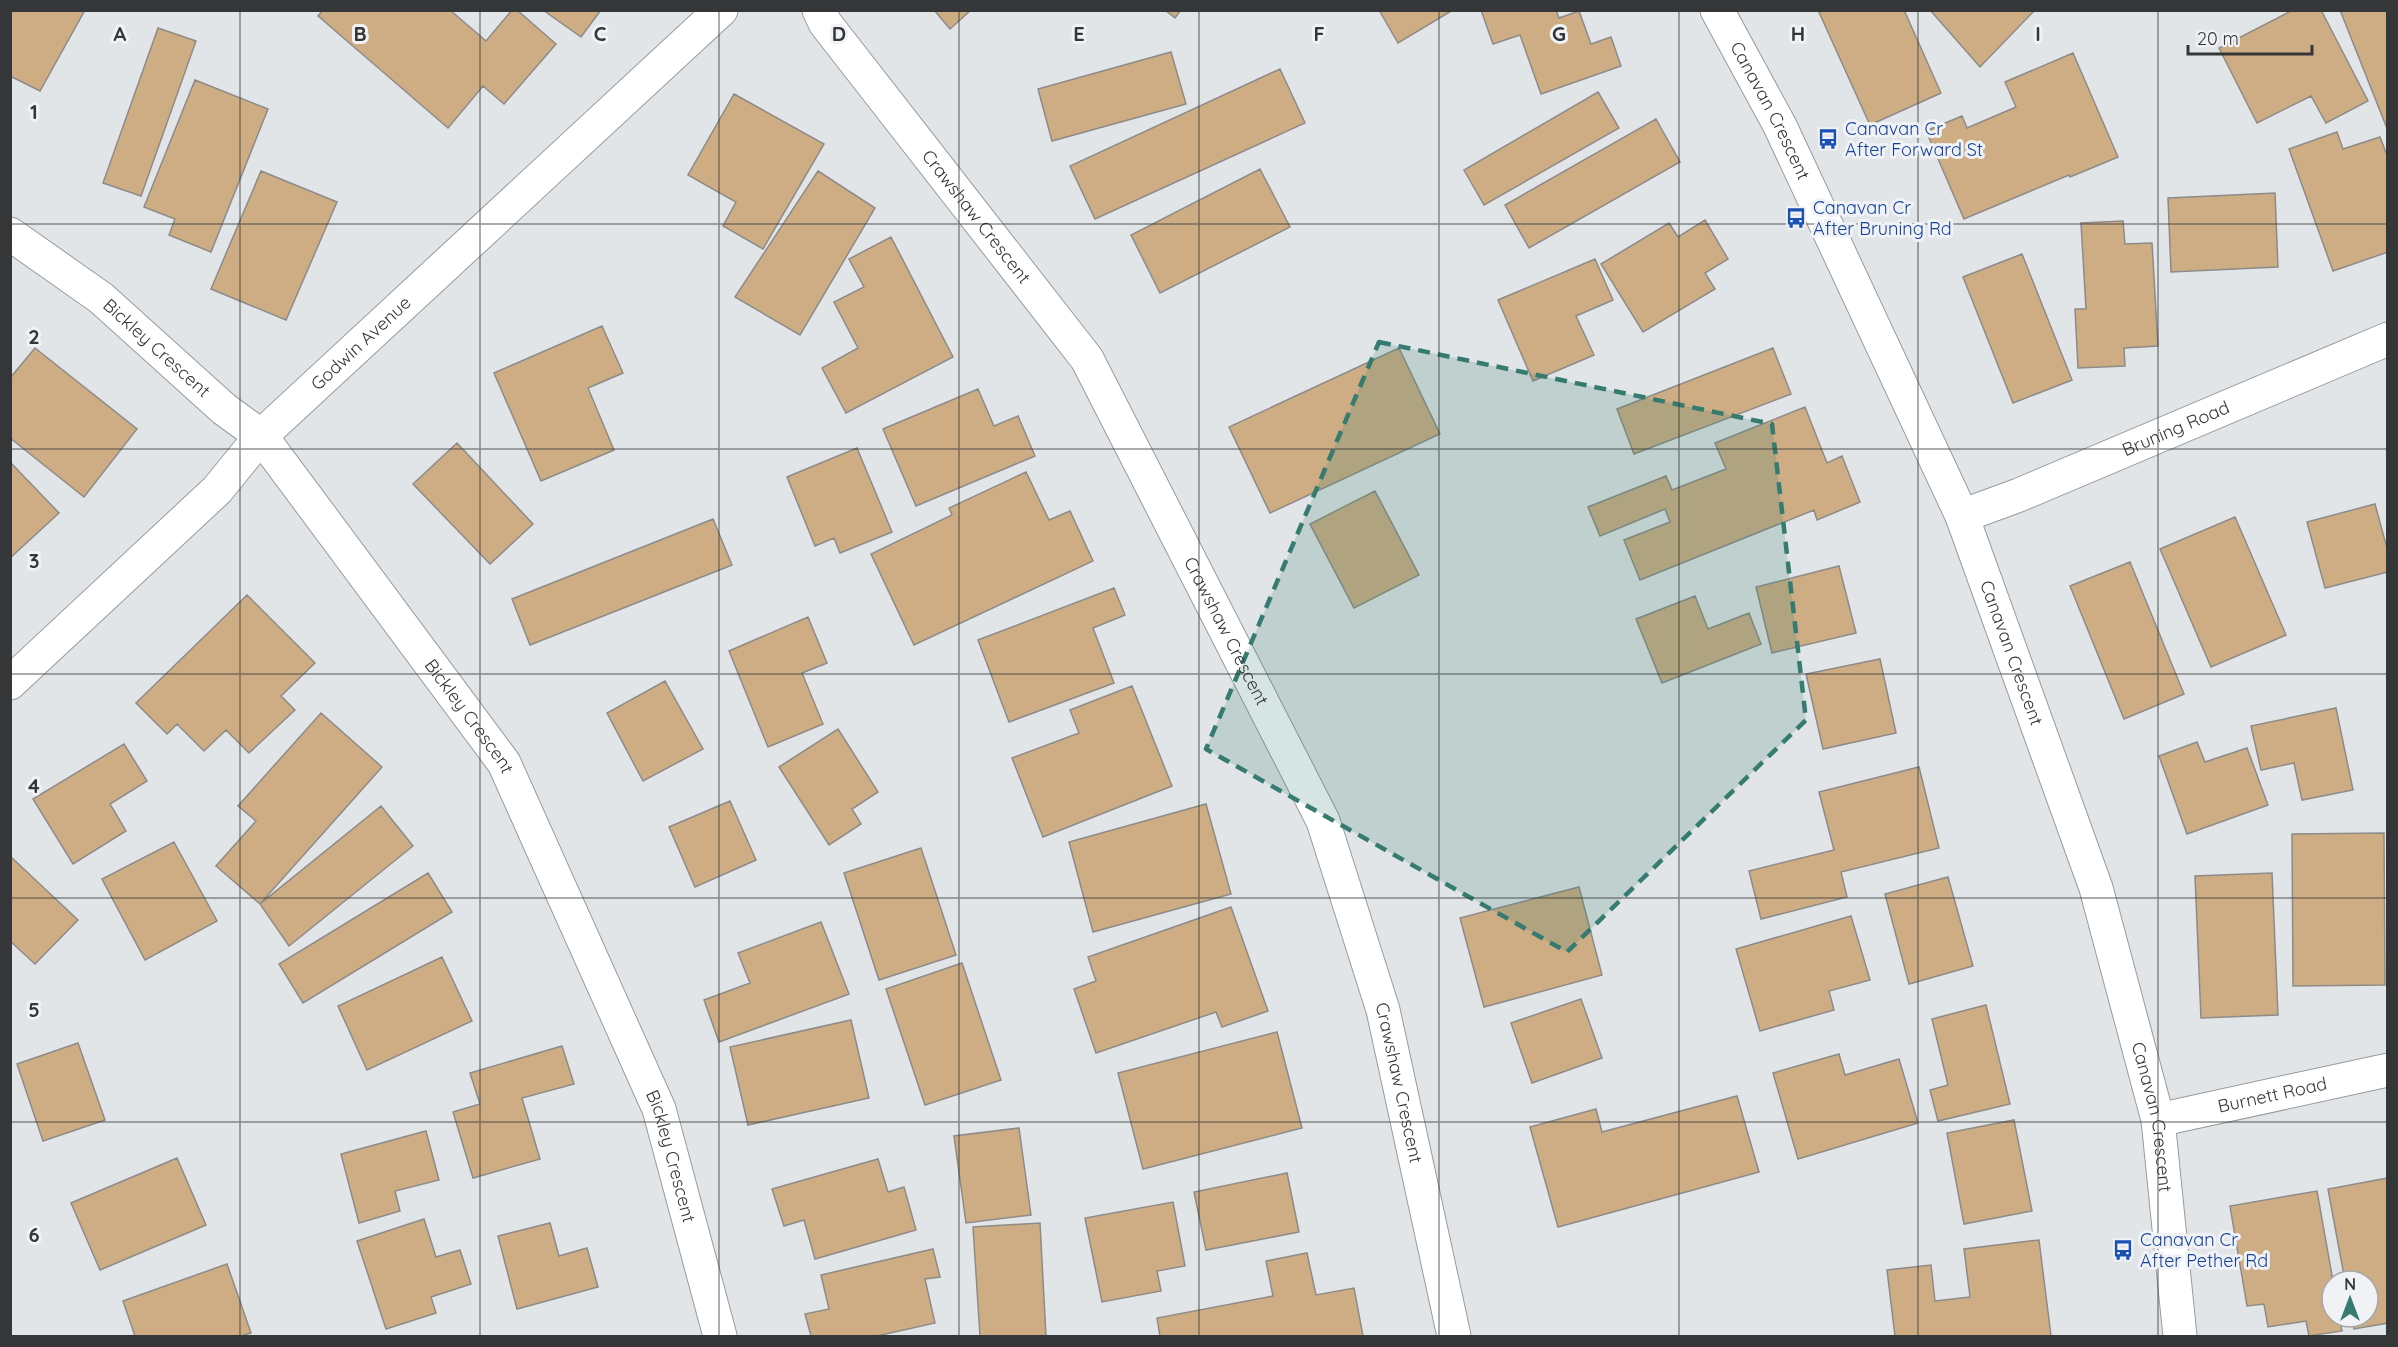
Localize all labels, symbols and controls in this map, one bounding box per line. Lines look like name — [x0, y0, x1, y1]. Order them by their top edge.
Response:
scale bar — [2188, 18, 2312, 56]
text: A — [114, 21, 127, 46]
text: B — [353, 21, 367, 46]
text: C — [594, 21, 607, 46]
text: D — [832, 21, 846, 46]
text: E — [1073, 21, 1085, 46]
text: F — [1313, 21, 1325, 46]
text: G — [1552, 21, 1566, 46]
text: H — [1791, 21, 1805, 46]
text: I — [2035, 21, 2041, 46]
text: 20 m — [2197, 27, 2239, 50]
street label: Canavan Crescent — [1725, 37, 1816, 183]
text: 1 — [30, 99, 38, 124]
place label: Canavan Cr After Forward St — [1845, 117, 1983, 161]
bus stop icon: Canavan Cr After Forward St — [1816, 127, 1840, 151]
street label: Crawshaw Crescent — [917, 145, 1036, 288]
place label: Canavan Cr After Bruning Rd — [1813, 196, 1952, 240]
bus stop icon: Canavan Cr After Bruning Rd — [1784, 206, 1808, 230]
street label: Godwin Avenue — [306, 291, 416, 395]
street label: Bickley Crescent — [98, 293, 215, 402]
text: 2 — [28, 324, 40, 349]
street label: Bruning Road — [2118, 395, 2233, 461]
text: 3 — [29, 548, 39, 573]
street label: Crawshaw Crescent — [1179, 553, 1274, 709]
street label: Canavan Crescent — [1975, 577, 2048, 728]
street label: Bickley Crescent — [420, 654, 519, 777]
text: 4 — [28, 773, 40, 798]
text: 5 — [28, 997, 40, 1022]
street label: Crawshaw Crescent — [1370, 999, 1428, 1165]
street label: Canavan Crescent — [2127, 1039, 2177, 1193]
street label: Burnett Road — [2215, 1072, 2329, 1118]
street label: Bickley Crescent — [641, 1086, 701, 1225]
text: 6 — [28, 1222, 40, 1247]
place label: Canavan Cr After Pether Rd — [2140, 1228, 2268, 1272]
bus stop icon: Canavan Cr After Pether Rd — [2111, 1238, 2135, 1262]
north arrow — [2320, 1269, 2380, 1329]
text: N — [2344, 1274, 2356, 1294]

